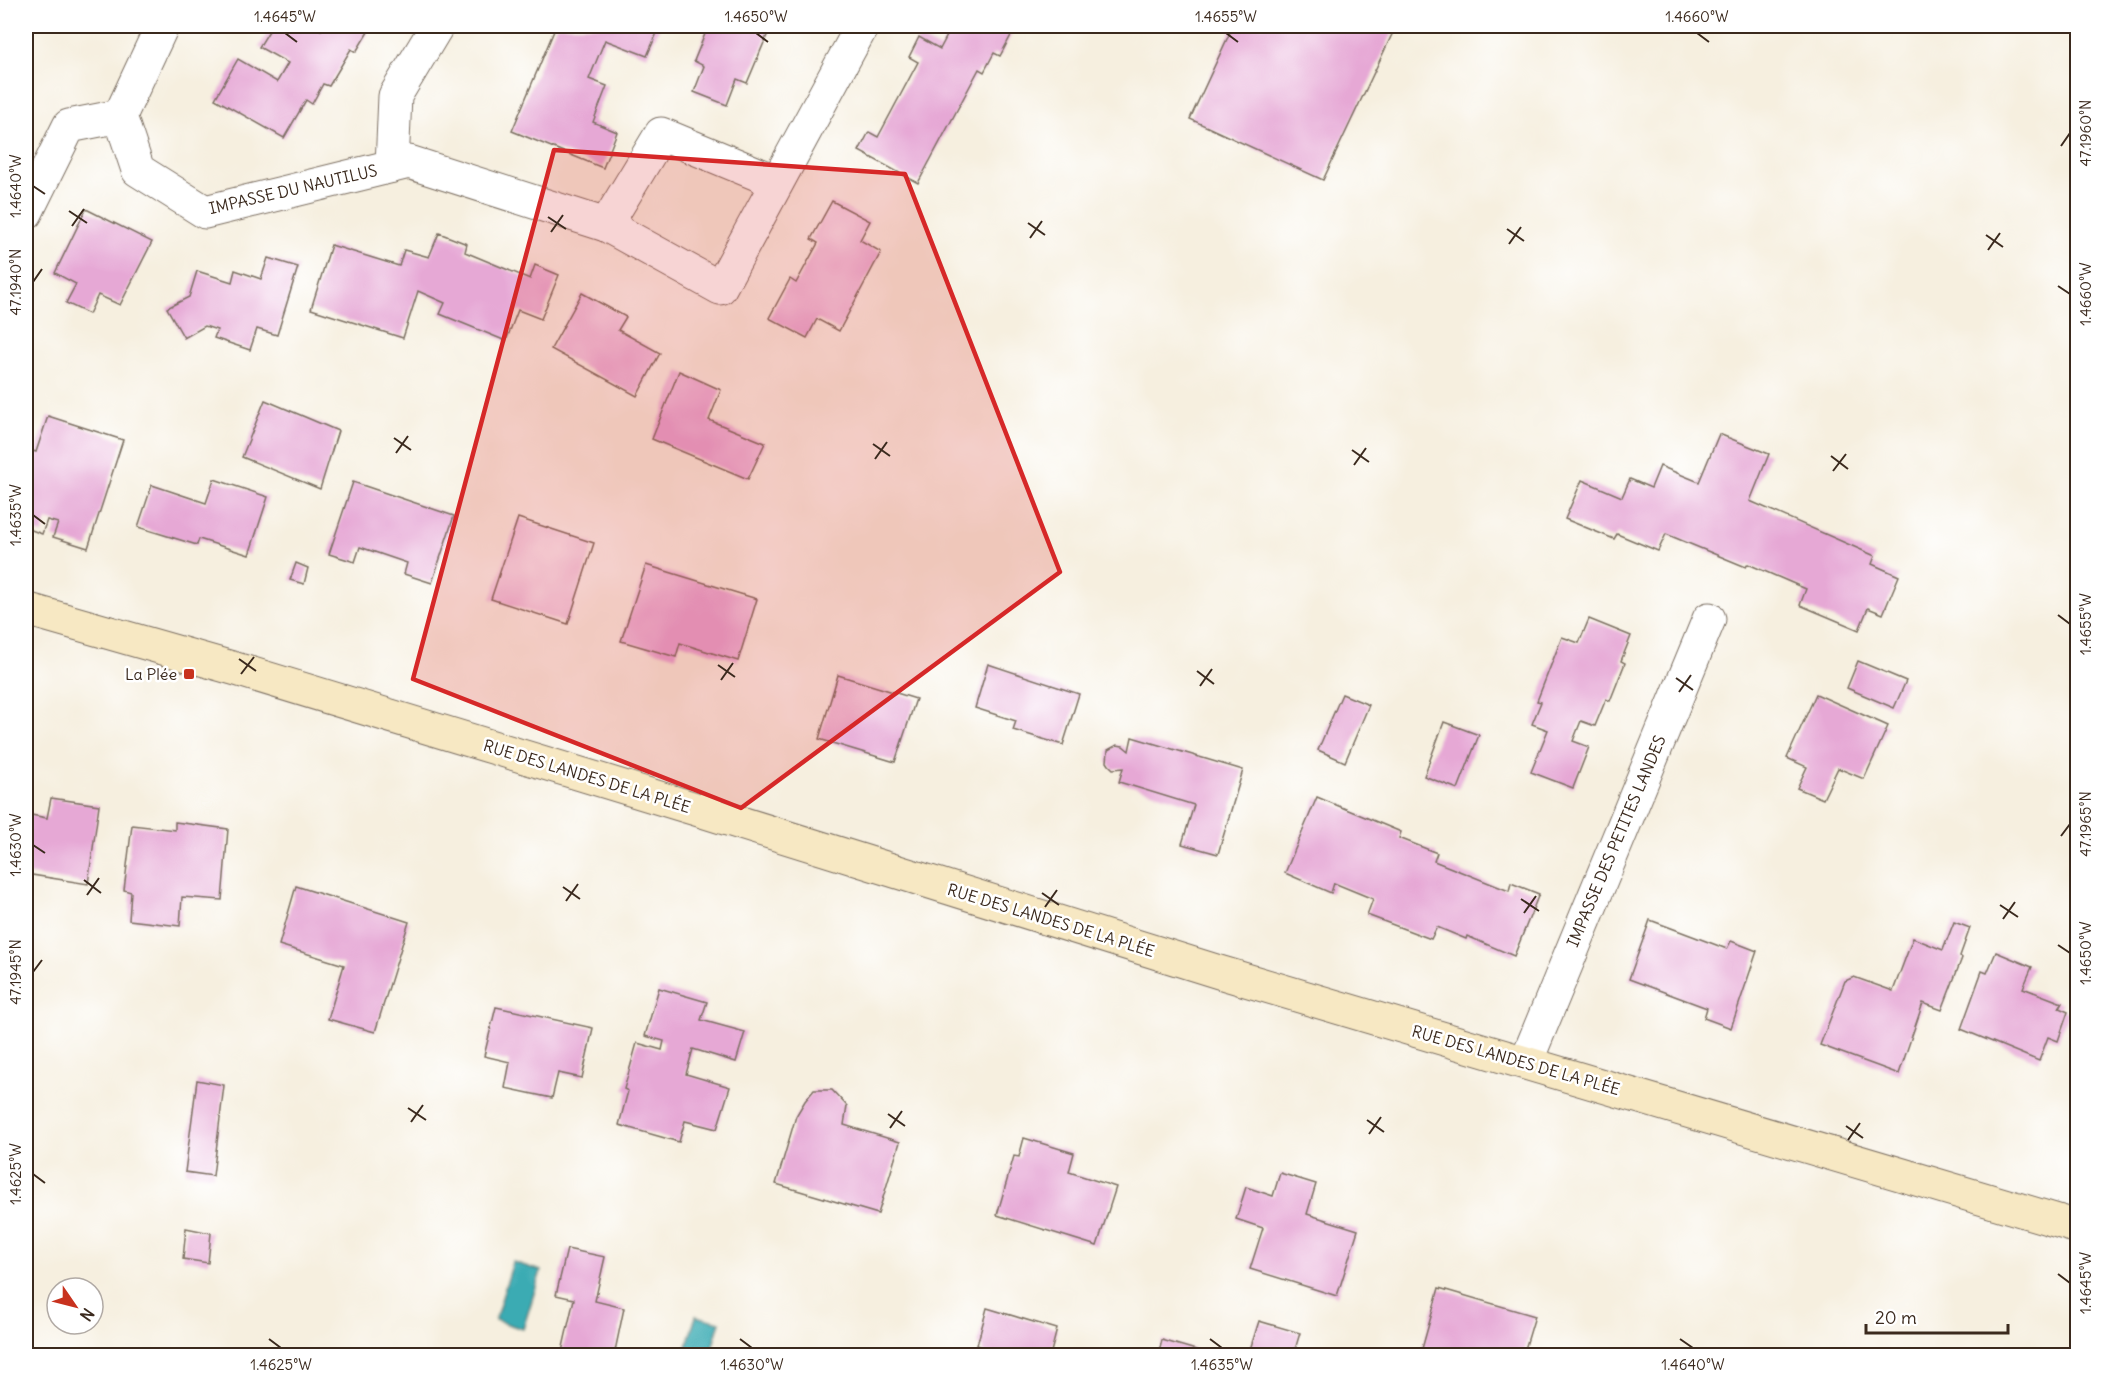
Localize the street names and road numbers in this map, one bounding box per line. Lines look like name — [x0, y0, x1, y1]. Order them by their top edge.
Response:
street label: IMPASSE DU NAUTILUS — [207, 160, 379, 218]
street label: IMPASSE DES PETITES LANDES — [1562, 732, 1670, 950]
street label: RUE DES LANDES DE LA PLÉE — [481, 735, 693, 817]
street label: RUE DES LANDES DE LA PLÉE — [945, 879, 1157, 961]
street label: RUE DES LANDES DE LA PLÉE — [1410, 1021, 1622, 1099]

